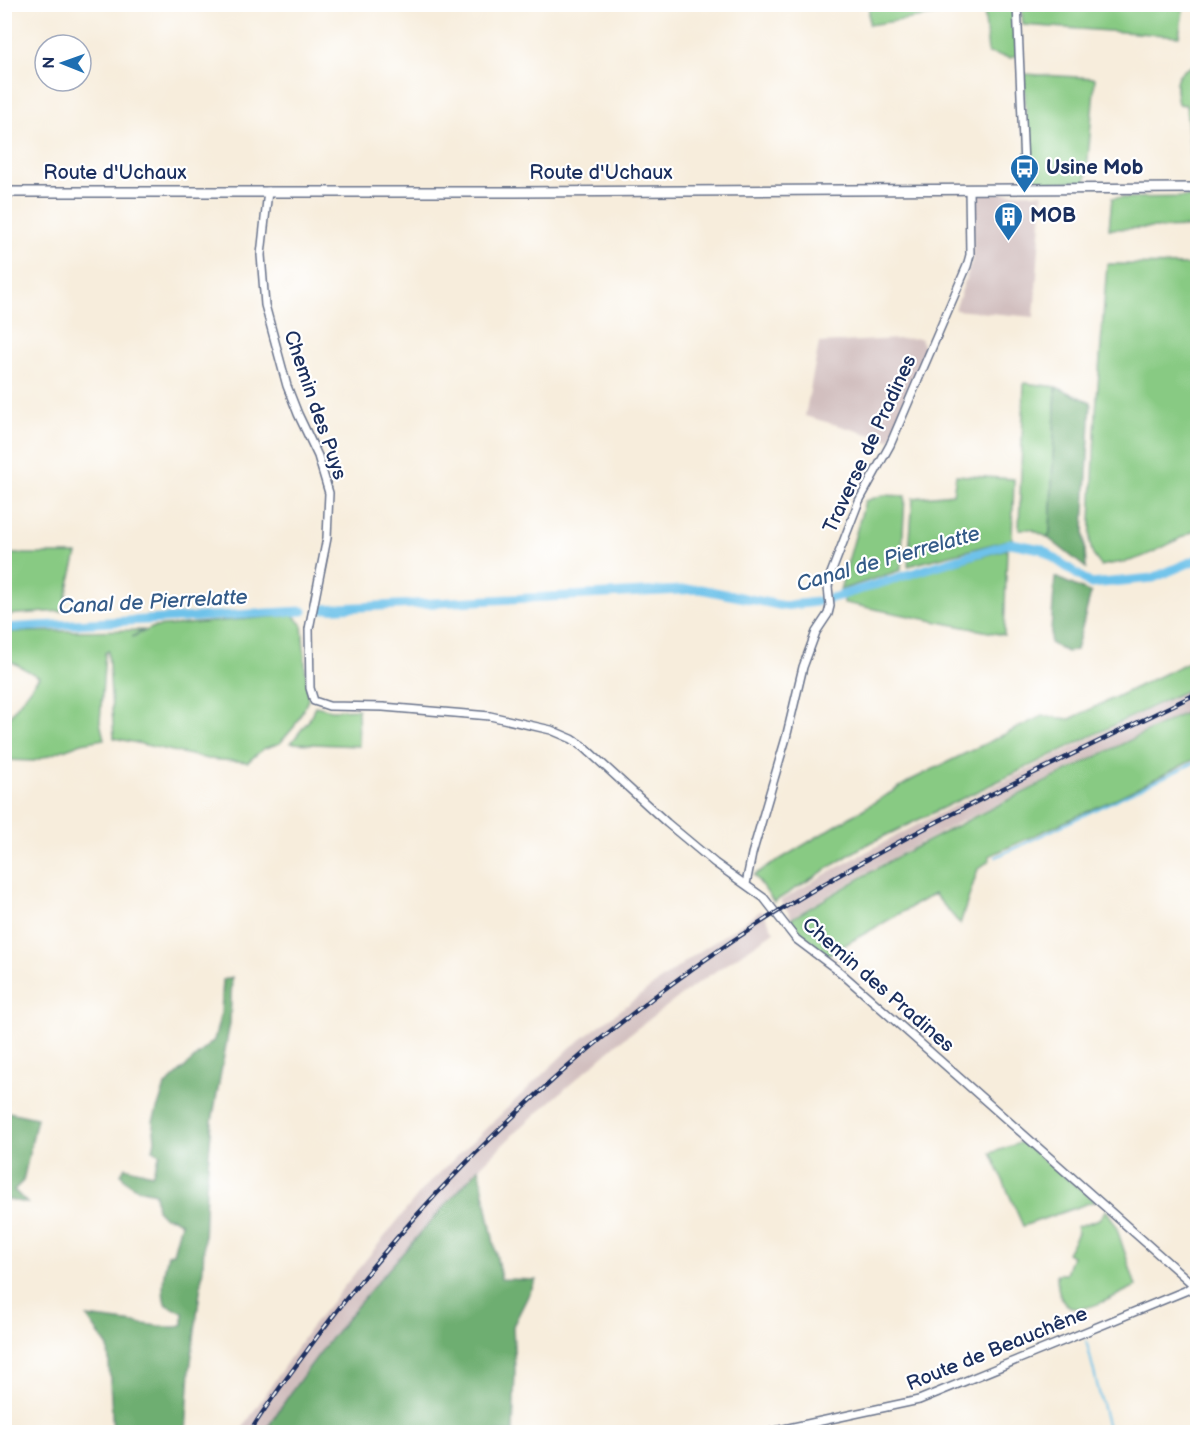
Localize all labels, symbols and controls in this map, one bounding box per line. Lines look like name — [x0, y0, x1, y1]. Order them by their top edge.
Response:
north arrow — [33, 33, 93, 93]
text: N — [40, 57, 59, 69]
bus stop icon: Usine Mob — [1009, 152, 1041, 194]
place label: Usine Mob — [1046, 156, 1144, 180]
street label: Route d'Uchaux — [43, 161, 187, 185]
street label: Route d'Uchaux — [529, 161, 673, 185]
building icon: MOB — [993, 200, 1025, 242]
place label: MOB — [1030, 204, 1076, 228]
street label: Chemin des Puys — [278, 327, 352, 483]
street label: Traverse de Pradines — [818, 351, 922, 537]
water label: Canal de Pierrelatte — [793, 521, 983, 597]
water label: Canal de Pierrelatte — [58, 585, 248, 619]
street label: Chemin des Pradines — [797, 912, 959, 1058]
street label: Route de Beauchêne — [903, 1302, 1091, 1396]

